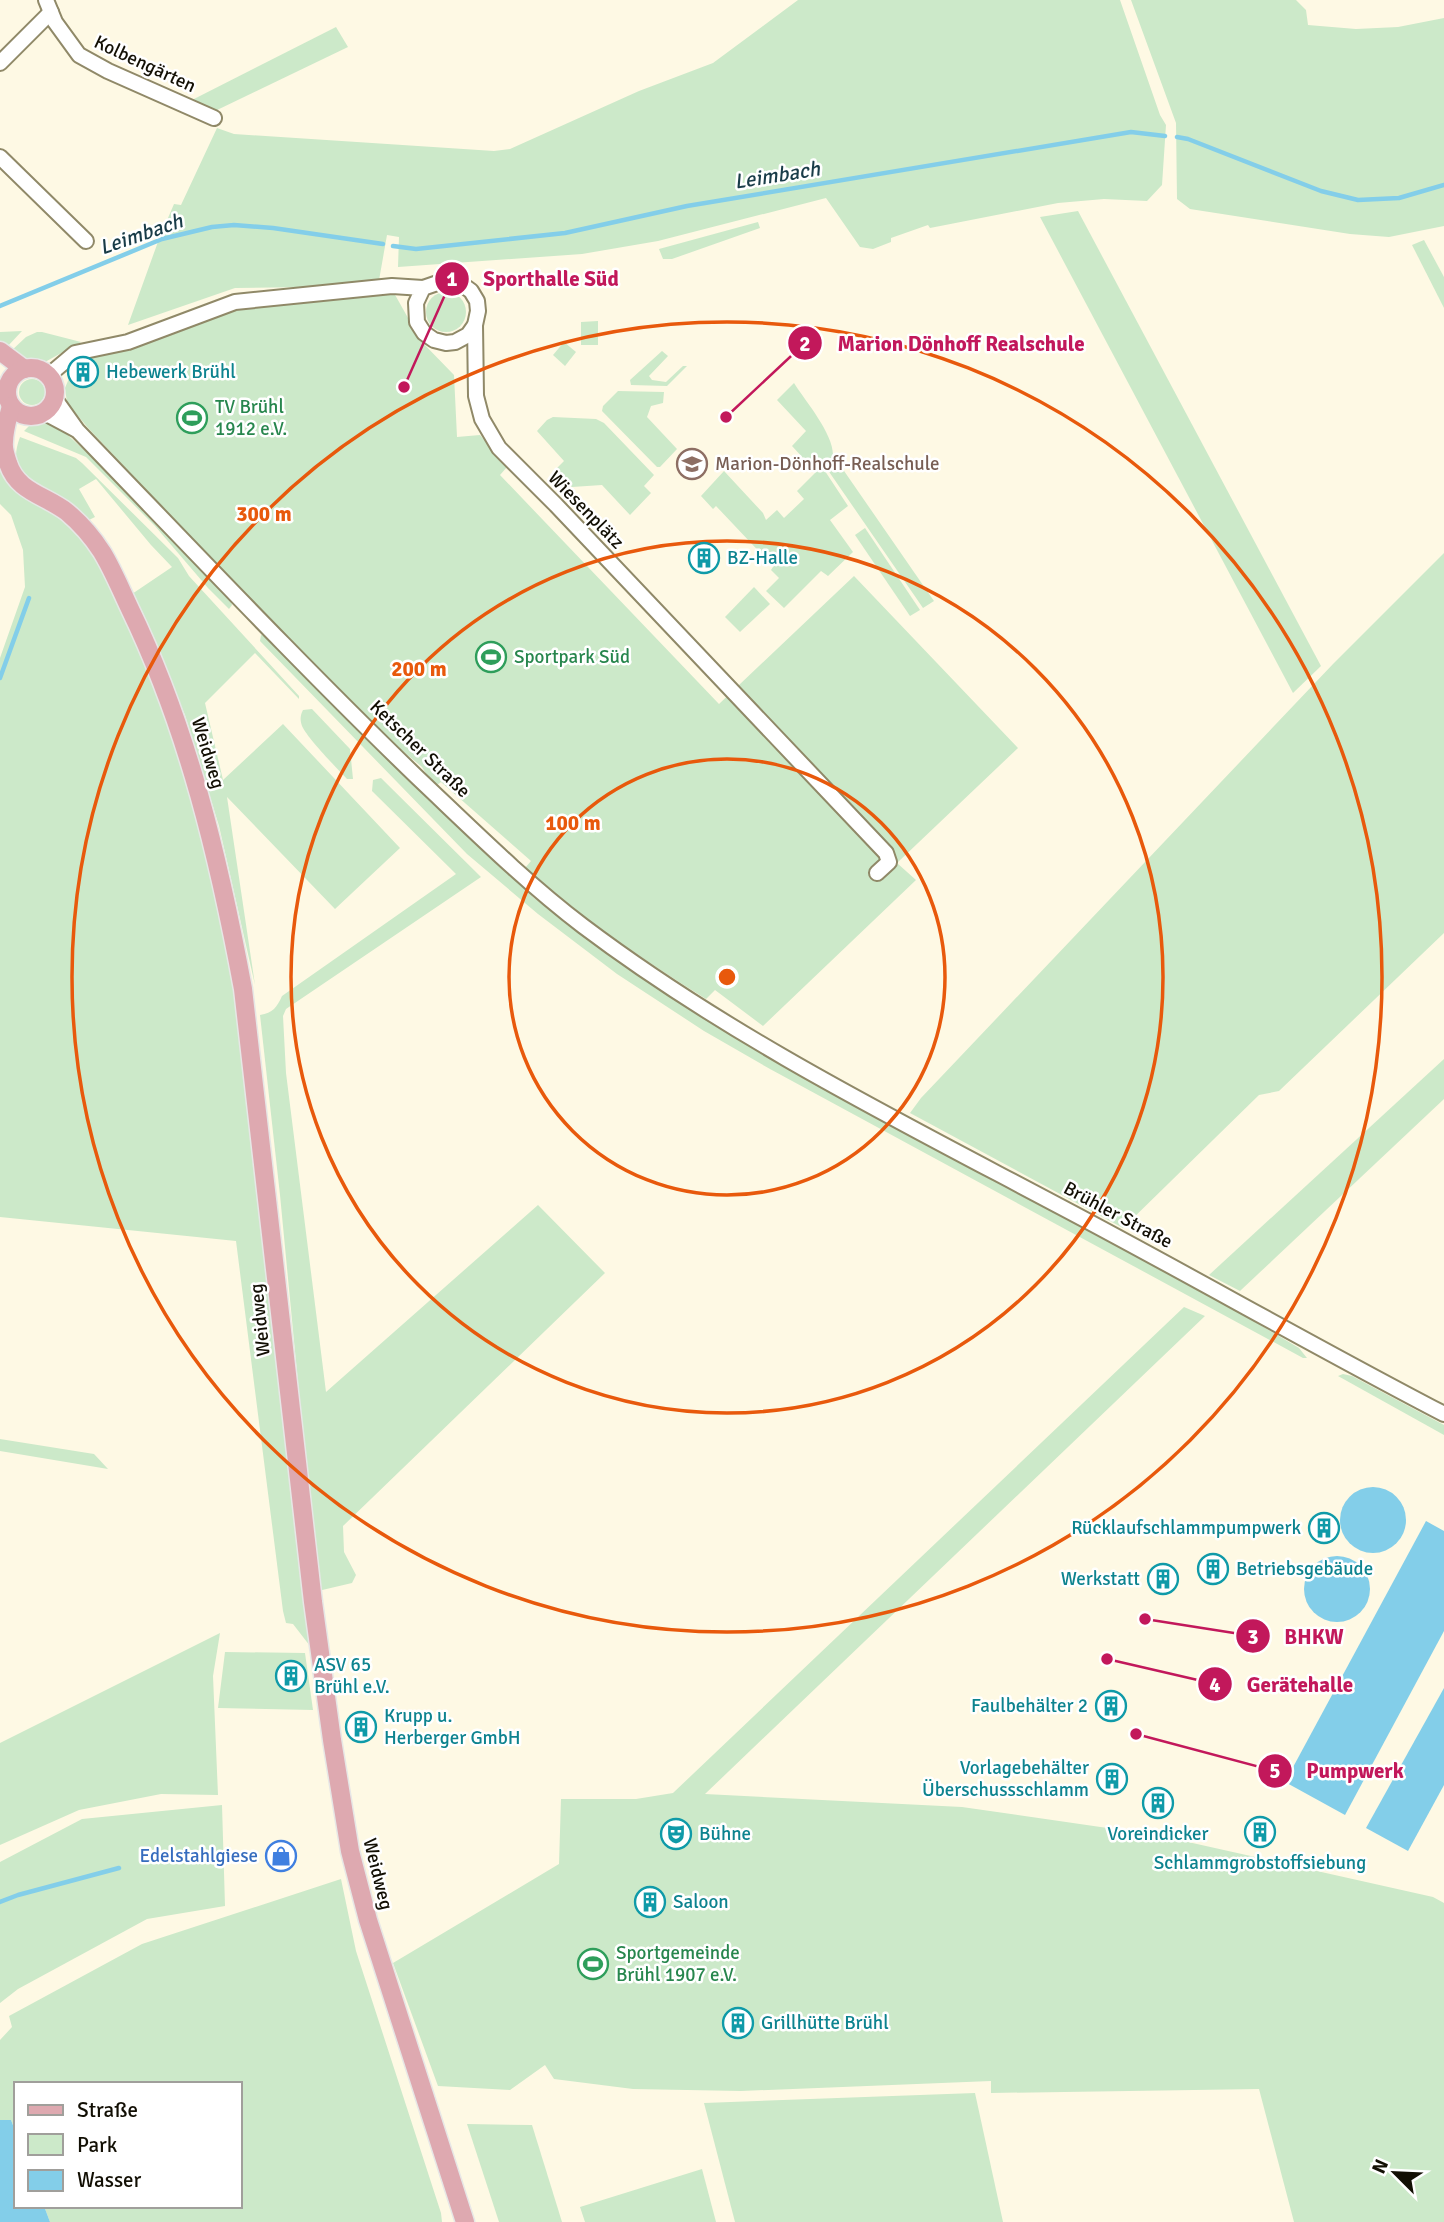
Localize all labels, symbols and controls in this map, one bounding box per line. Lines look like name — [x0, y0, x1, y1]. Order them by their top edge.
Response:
street label: Kolbengärten — [90, 30, 200, 98]
water label: Leimbach — [732, 155, 822, 195]
water label: Leimbach — [96, 207, 187, 260]
callout: Sporthalle Süd — [435, 258, 633, 300]
text: 1 — [446, 266, 458, 292]
text: Sporthalle Süd — [483, 266, 619, 292]
callout: Marion Dönhoff Realschule — [788, 322, 1098, 364]
text: 2 — [799, 331, 811, 357]
text: Marion Dönhoff Realschule — [837, 331, 1085, 357]
building icon: Hebewerk Brühl — [66, 355, 100, 389]
place label: Hebewerk Brühl — [106, 360, 236, 384]
place label: TV Brühl 1912 e.V. — [215, 395, 287, 441]
sports icon: TV Brühl 1912 e.V. — [175, 401, 209, 435]
school or university icon: Marion-Dönhoff-Realschule — [675, 447, 709, 481]
place label: Marion-Dönhoff-Realschule — [715, 452, 940, 476]
street label: Wiesenplätz — [543, 466, 629, 554]
text: 300 m — [236, 501, 292, 527]
building icon: BZ-Halle — [687, 541, 721, 575]
place label: BZ-Halle — [727, 546, 798, 570]
sports icon: Sportpark Süd — [474, 640, 508, 674]
place label: Sportpark Süd — [514, 645, 630, 669]
text: 200 m — [391, 656, 447, 682]
street label: Ketscher Straße — [365, 695, 475, 803]
street label: Weidweg — [186, 715, 230, 791]
text: 100 m — [545, 810, 601, 836]
centre of rings — [715, 965, 739, 989]
street label: Brühler Straße — [1059, 1176, 1177, 1254]
street label: Weidweg — [244, 1282, 276, 1358]
building icon: Rücklaufschlammpumpwerk — [1307, 1511, 1341, 1545]
place label: Rücklaufschlammpumpwerk — [1071, 1516, 1301, 1540]
building icon: Betriebsgebäude — [1196, 1552, 1230, 1586]
place label: Betriebsgebäude — [1236, 1557, 1373, 1581]
building icon: Werkstatt — [1146, 1562, 1180, 1596]
place label: Werkstatt — [1061, 1567, 1140, 1591]
callout: BHKW — [1236, 1615, 1358, 1657]
text: 3 — [1247, 1624, 1259, 1650]
text: BHKW — [1284, 1624, 1344, 1650]
place label: ASV 65 Brühl e.V. — [314, 1653, 390, 1699]
building icon: ASV 65 Brühl e.V. — [274, 1659, 308, 1693]
callout: Gerätehalle — [1197, 1663, 1367, 1705]
text: 4 — [1209, 1672, 1221, 1698]
text: Gerätehalle — [1247, 1672, 1353, 1698]
building icon: Faulbehälter 2 — [1094, 1689, 1128, 1723]
place label: Faulbehälter 2 — [971, 1694, 1088, 1718]
place label: Krupp u. Herberger GmbH — [384, 1704, 521, 1750]
building icon: Krupp u. Herberger GmbH — [344, 1710, 378, 1744]
callout: Pumpwerk — [1257, 1750, 1418, 1792]
place label: Vorlagebehälter Überschussschlamm — [922, 1756, 1089, 1802]
text: 5 — [1269, 1758, 1281, 1784]
text: Pumpwerk — [1306, 1758, 1404, 1784]
building icon: Vorlagebehälter Überschussschlamm — [1095, 1762, 1129, 1796]
building icon: Voreindicker — [1141, 1786, 1175, 1820]
building icon: Schlammgrobstoffsiebung — [1243, 1815, 1277, 1849]
theatre icon: Bühne — [659, 1817, 693, 1851]
place label: Bühne — [699, 1822, 751, 1846]
place label: Voreindicker — [1107, 1822, 1209, 1846]
street label: Weidweg — [358, 1836, 398, 1912]
shop icon: Edelstahlgiese — [264, 1839, 298, 1873]
place label: Edelstahlgiese — [139, 1844, 258, 1868]
place label: Schlammgrobstoffsiebung — [1154, 1851, 1366, 1875]
building icon: Saloon — [633, 1885, 667, 1919]
place label: Saloon — [673, 1890, 729, 1914]
place label: Sportgemeinde Brühl 1907 e.V. — [616, 1941, 740, 1987]
sports icon: Sportgemeinde Brühl 1907 e.V. — [576, 1947, 610, 1981]
building icon: Grillhütte Brühl — [721, 2006, 755, 2040]
place label: Grillhütte Brühl — [761, 2011, 889, 2035]
legend — [14, 2082, 242, 2208]
text: Straße — [77, 2097, 138, 2123]
text: Park — [77, 2132, 118, 2158]
north arrow — [1360, 2138, 1430, 2208]
text: N — [1367, 2156, 1394, 2177]
text: Wasser — [77, 2167, 142, 2193]

